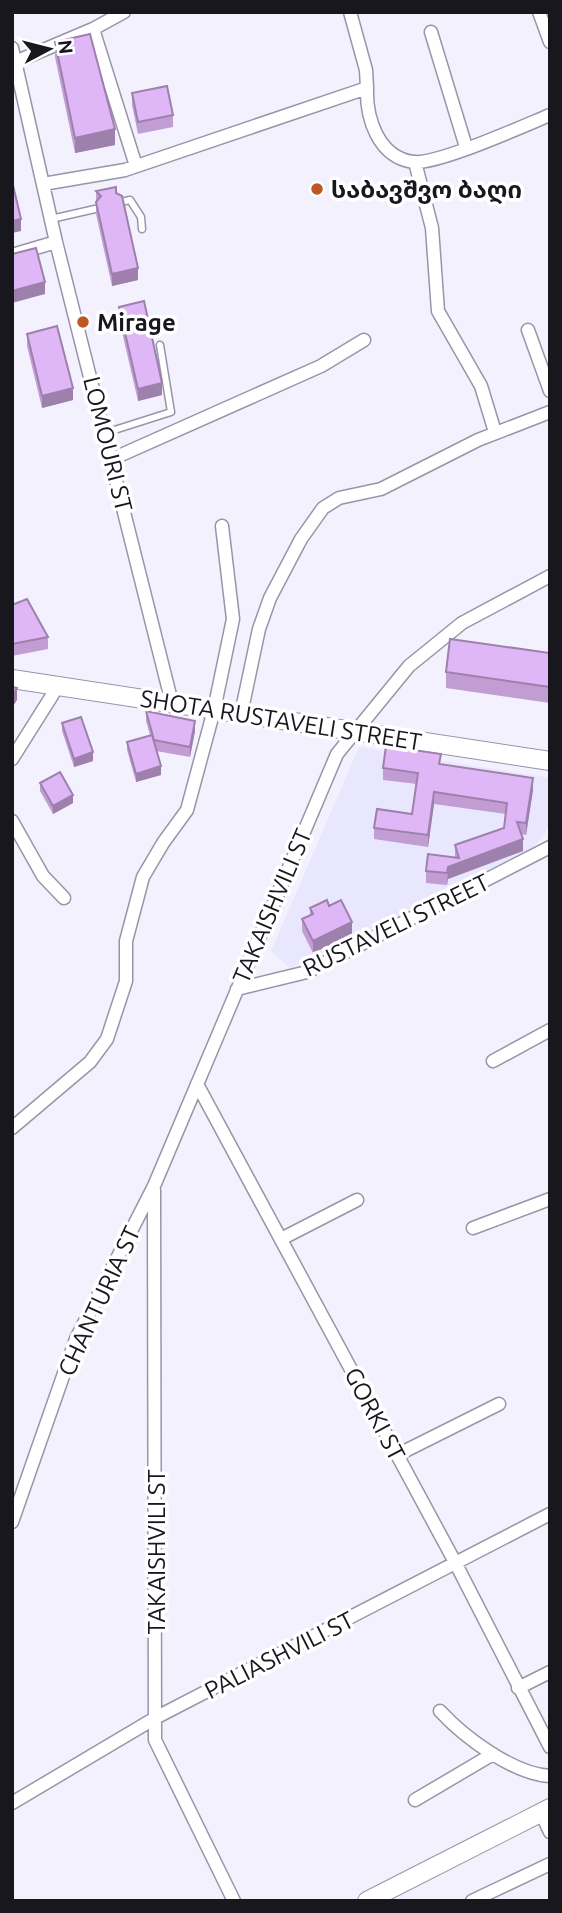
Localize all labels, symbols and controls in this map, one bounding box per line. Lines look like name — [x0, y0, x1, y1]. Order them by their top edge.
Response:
north arrow — [14, 14, 84, 84]
text: N — [54, 39, 78, 55]
place label: საბავშვო ბაღი — [331, 176, 522, 204]
marker: საბავშვო ბაღი — [309, 181, 325, 197]
place label: Mirage — [97, 309, 176, 336]
marker: Mirage — [75, 314, 91, 330]
street label: LOMOURI ST — [78, 374, 138, 514]
street label: SHOTA RUSTAVELI STREET — [138, 684, 424, 756]
street label: TAKAISHVILI ST — [227, 825, 317, 987]
street label: RUSTAVELI STREET — [298, 868, 494, 982]
street label: CHANTURIA ST — [53, 1222, 145, 1380]
street label: GORKI ST — [339, 1363, 411, 1465]
street label: TAKAISHVILI ST — [143, 1469, 170, 1635]
street label: PALIASHVILI ST — [200, 1606, 358, 1704]

